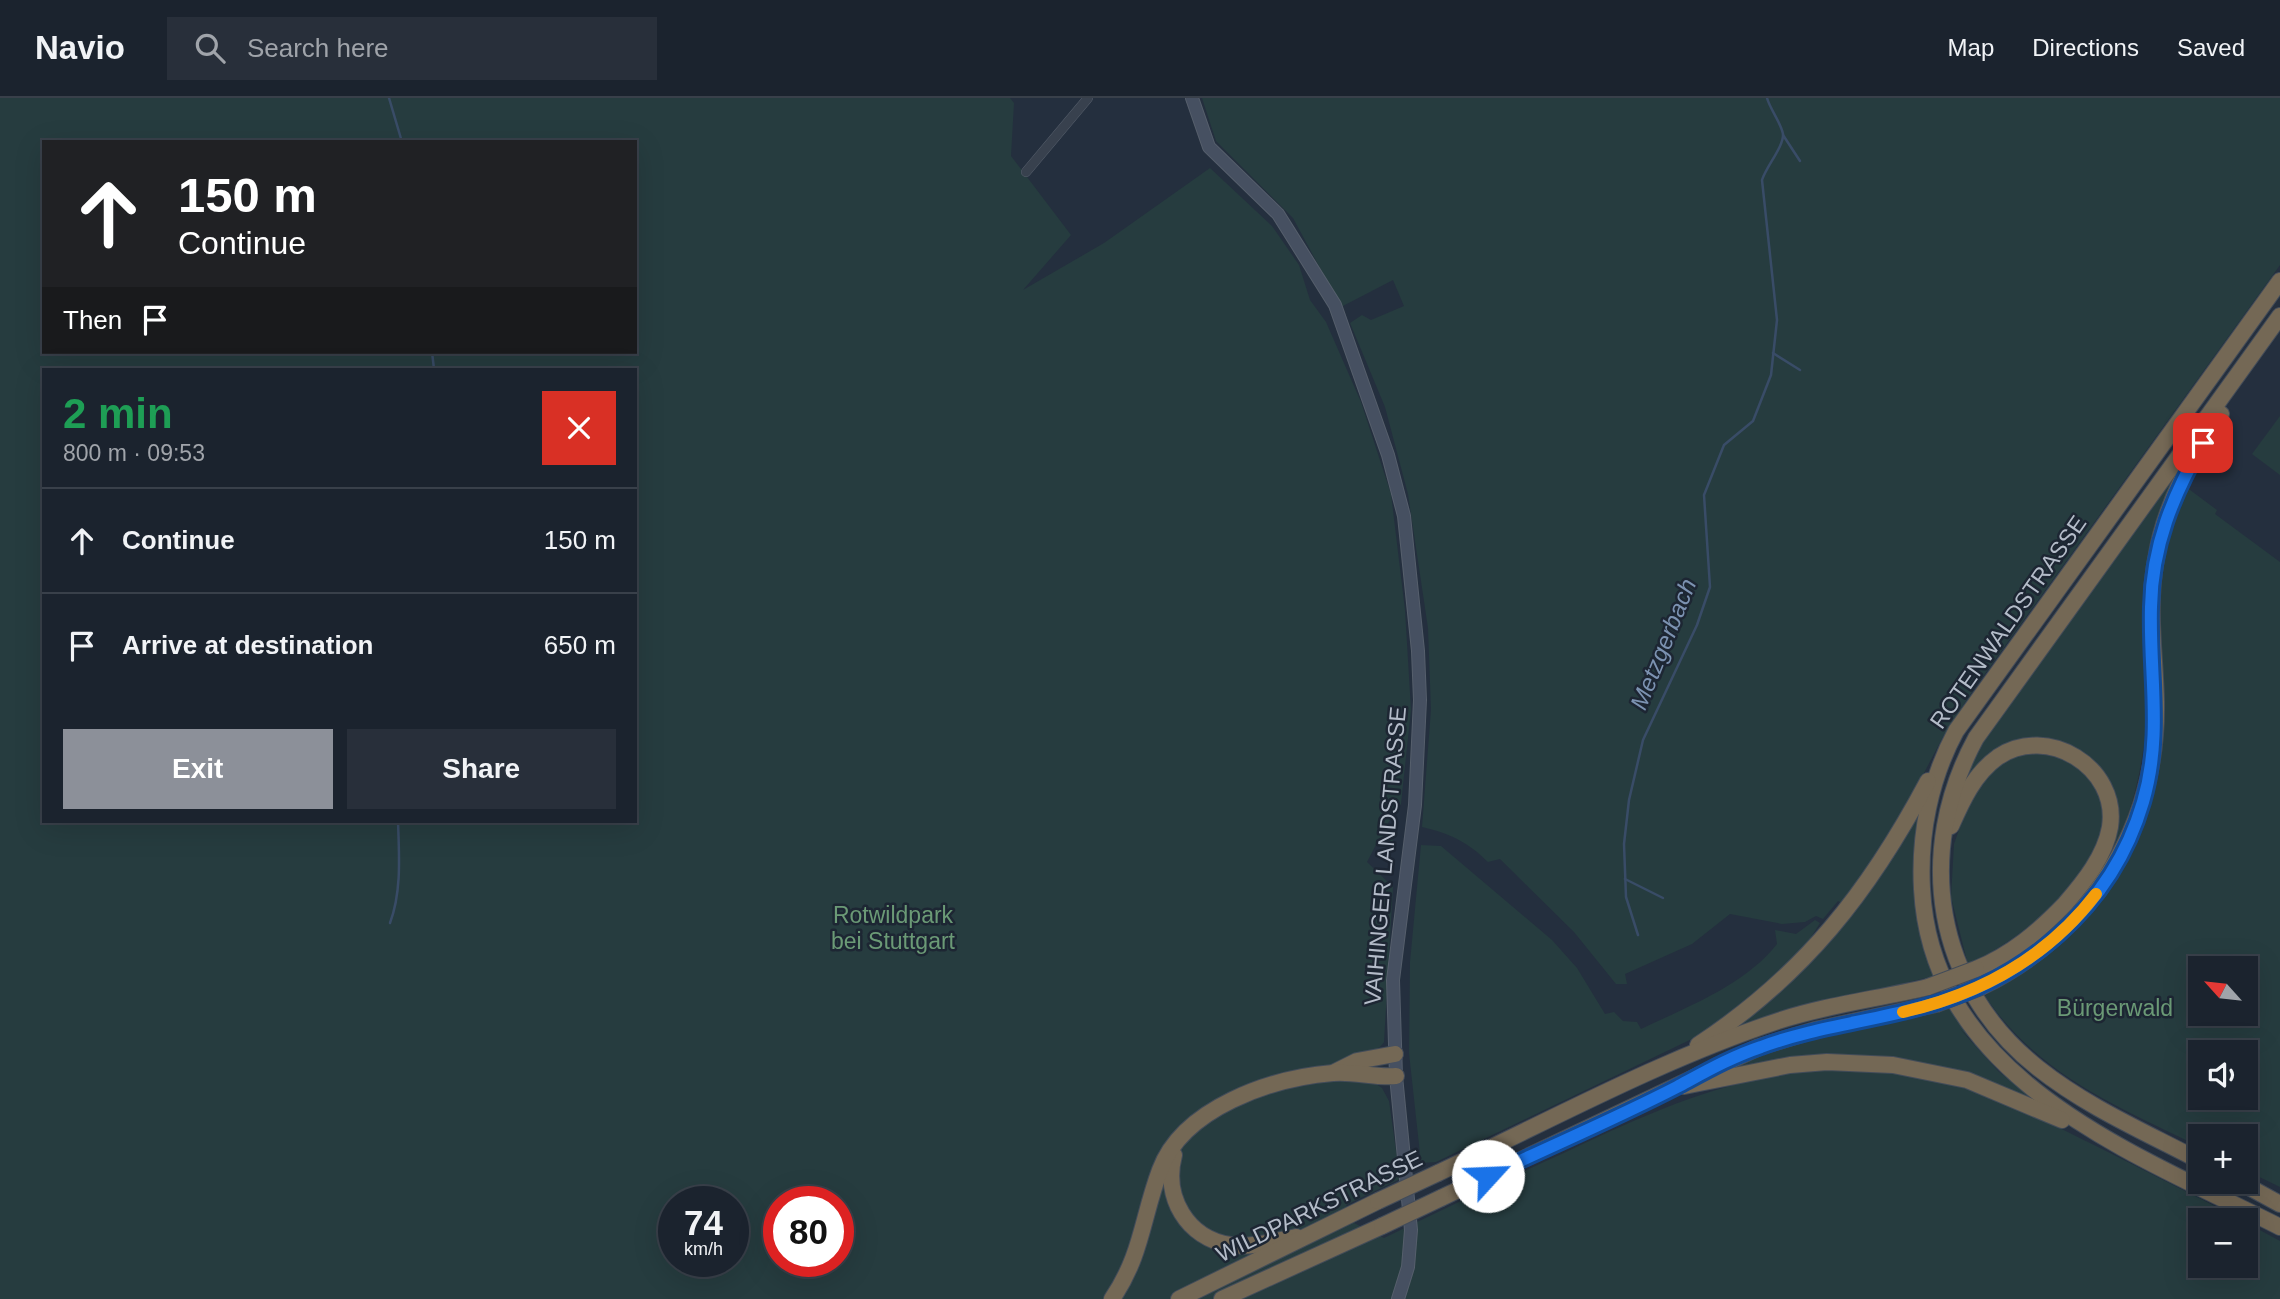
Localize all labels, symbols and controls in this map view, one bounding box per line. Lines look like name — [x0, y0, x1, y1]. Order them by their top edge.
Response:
search box — [167, 17, 657, 80]
text: Navio — [35, 29, 125, 66]
icon: search — [191, 29, 229, 67]
text: Search here — [247, 33, 389, 63]
text: Map — [1948, 34, 1994, 61]
text: Directions — [2032, 34, 2139, 61]
text: Saved — [2177, 34, 2245, 61]
icon: ahead — [63, 168, 154, 259]
text: 150 m — [178, 168, 317, 222]
text: Continue — [178, 225, 306, 261]
icon: arrive — [136, 301, 174, 339]
text: Then — [63, 305, 122, 335]
text: 2 min — [63, 390, 173, 437]
button: close — [542, 391, 616, 465]
pin — [2173, 413, 2233, 473]
icon: arrive — [2184, 424, 2222, 462]
text: 800 m · 09:53 — [63, 440, 205, 466]
street label: ROTENWALDSTRASSE — [1925, 511, 2091, 733]
icon: ahead — [63, 522, 101, 560]
text: Continue — [122, 525, 235, 555]
text: 150 m — [544, 525, 616, 555]
water label: Metzgerbach — [1624, 575, 1702, 713]
icon: arrive — [63, 627, 101, 665]
text: Arrive at destination — [122, 630, 373, 660]
text: 650 m — [544, 630, 616, 660]
street label: VAIHINGER LANDSTRASSE — [1359, 705, 1411, 1007]
button: Exit — [63, 729, 333, 809]
button: Share — [347, 729, 616, 809]
park label: Rotwildpark bei Stuttgart — [831, 902, 956, 954]
north arrow — [2188, 956, 2258, 1026]
map controls — [2188, 956, 2258, 1278]
park label: Bürgerwald — [2057, 995, 2173, 1021]
button: sound — [2188, 1040, 2258, 1110]
button: + — [2188, 1124, 2258, 1194]
position arrow — [1451, 1139, 1525, 1213]
street label: WILDPARKSTRASSE — [1212, 1145, 1426, 1267]
speed limit sign: 80 — [763, 1186, 854, 1277]
text: 74 — [684, 1203, 723, 1242]
button: − — [2188, 1208, 2258, 1278]
text: km/h — [684, 1239, 723, 1259]

